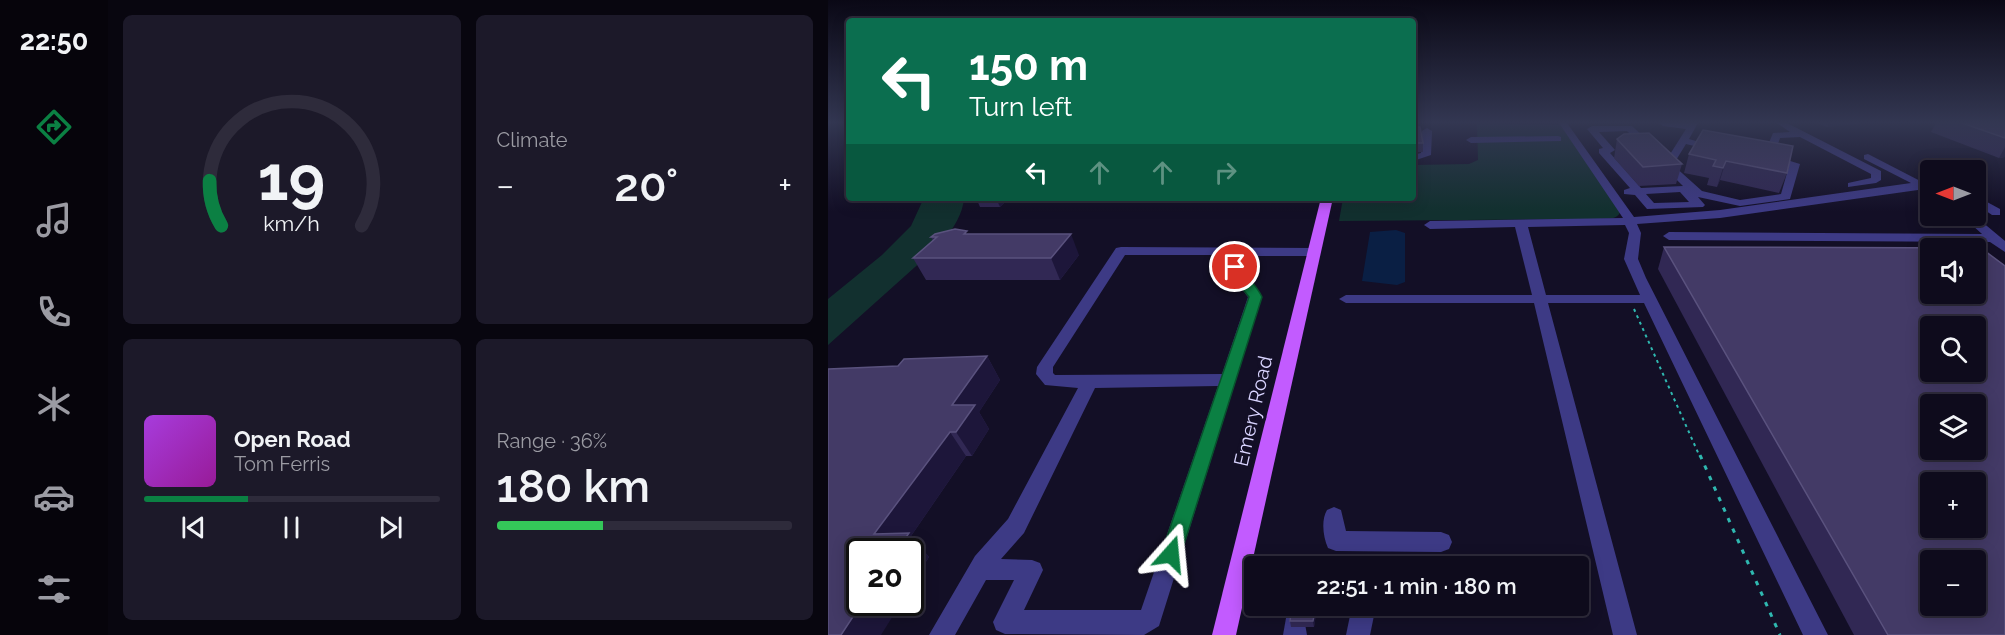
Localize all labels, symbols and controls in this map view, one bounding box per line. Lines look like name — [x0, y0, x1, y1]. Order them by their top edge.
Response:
text: 22:50 — [20, 25, 88, 56]
text: 150 m — [969, 41, 1088, 90]
icon: left — [870, 42, 948, 120]
text: Turn left — [969, 91, 1072, 122]
icon: directions — [33, 106, 75, 148]
text: Climate — [497, 128, 568, 152]
text: 19 — [258, 141, 326, 215]
icon: left — [1020, 156, 1053, 189]
icon: ahead — [1083, 156, 1116, 189]
icon: ahead — [1146, 156, 1179, 189]
icon: right — [1209, 156, 1242, 189]
text: 20° — [614, 159, 678, 212]
north arrow — [1920, 160, 1986, 226]
map controls — [1920, 160, 1986, 616]
text: − — [497, 166, 514, 205]
text: + — [778, 166, 792, 205]
icon: music — [33, 199, 75, 241]
text: km/h — [263, 212, 320, 237]
button: sound — [1920, 238, 1986, 304]
pin — [1209, 241, 1260, 292]
icon: arrive — [1218, 250, 1251, 283]
icon: phone — [33, 291, 75, 333]
button: search — [1920, 316, 1986, 382]
street label: Emery Road — [1229, 353, 1277, 469]
icon: climate — [33, 383, 75, 425]
button: layers — [1920, 394, 1986, 460]
text: Open Road — [234, 426, 351, 452]
text: Range · 36% — [497, 429, 607, 453]
text: Tom Ferris — [234, 452, 330, 476]
text: 180 km — [497, 460, 650, 513]
button: + — [1920, 472, 1986, 538]
icon: car — [33, 476, 75, 518]
icon: previous — [177, 511, 210, 544]
icon: pause — [275, 511, 308, 544]
icon: next — [374, 511, 407, 544]
position arrow — [1139, 522, 1203, 586]
speed limit sign: 20 — [846, 538, 924, 616]
button: − — [1920, 550, 1986, 616]
icon: filters — [33, 568, 75, 610]
text: 22:51 · 1 min · 180 m — [1316, 573, 1517, 599]

